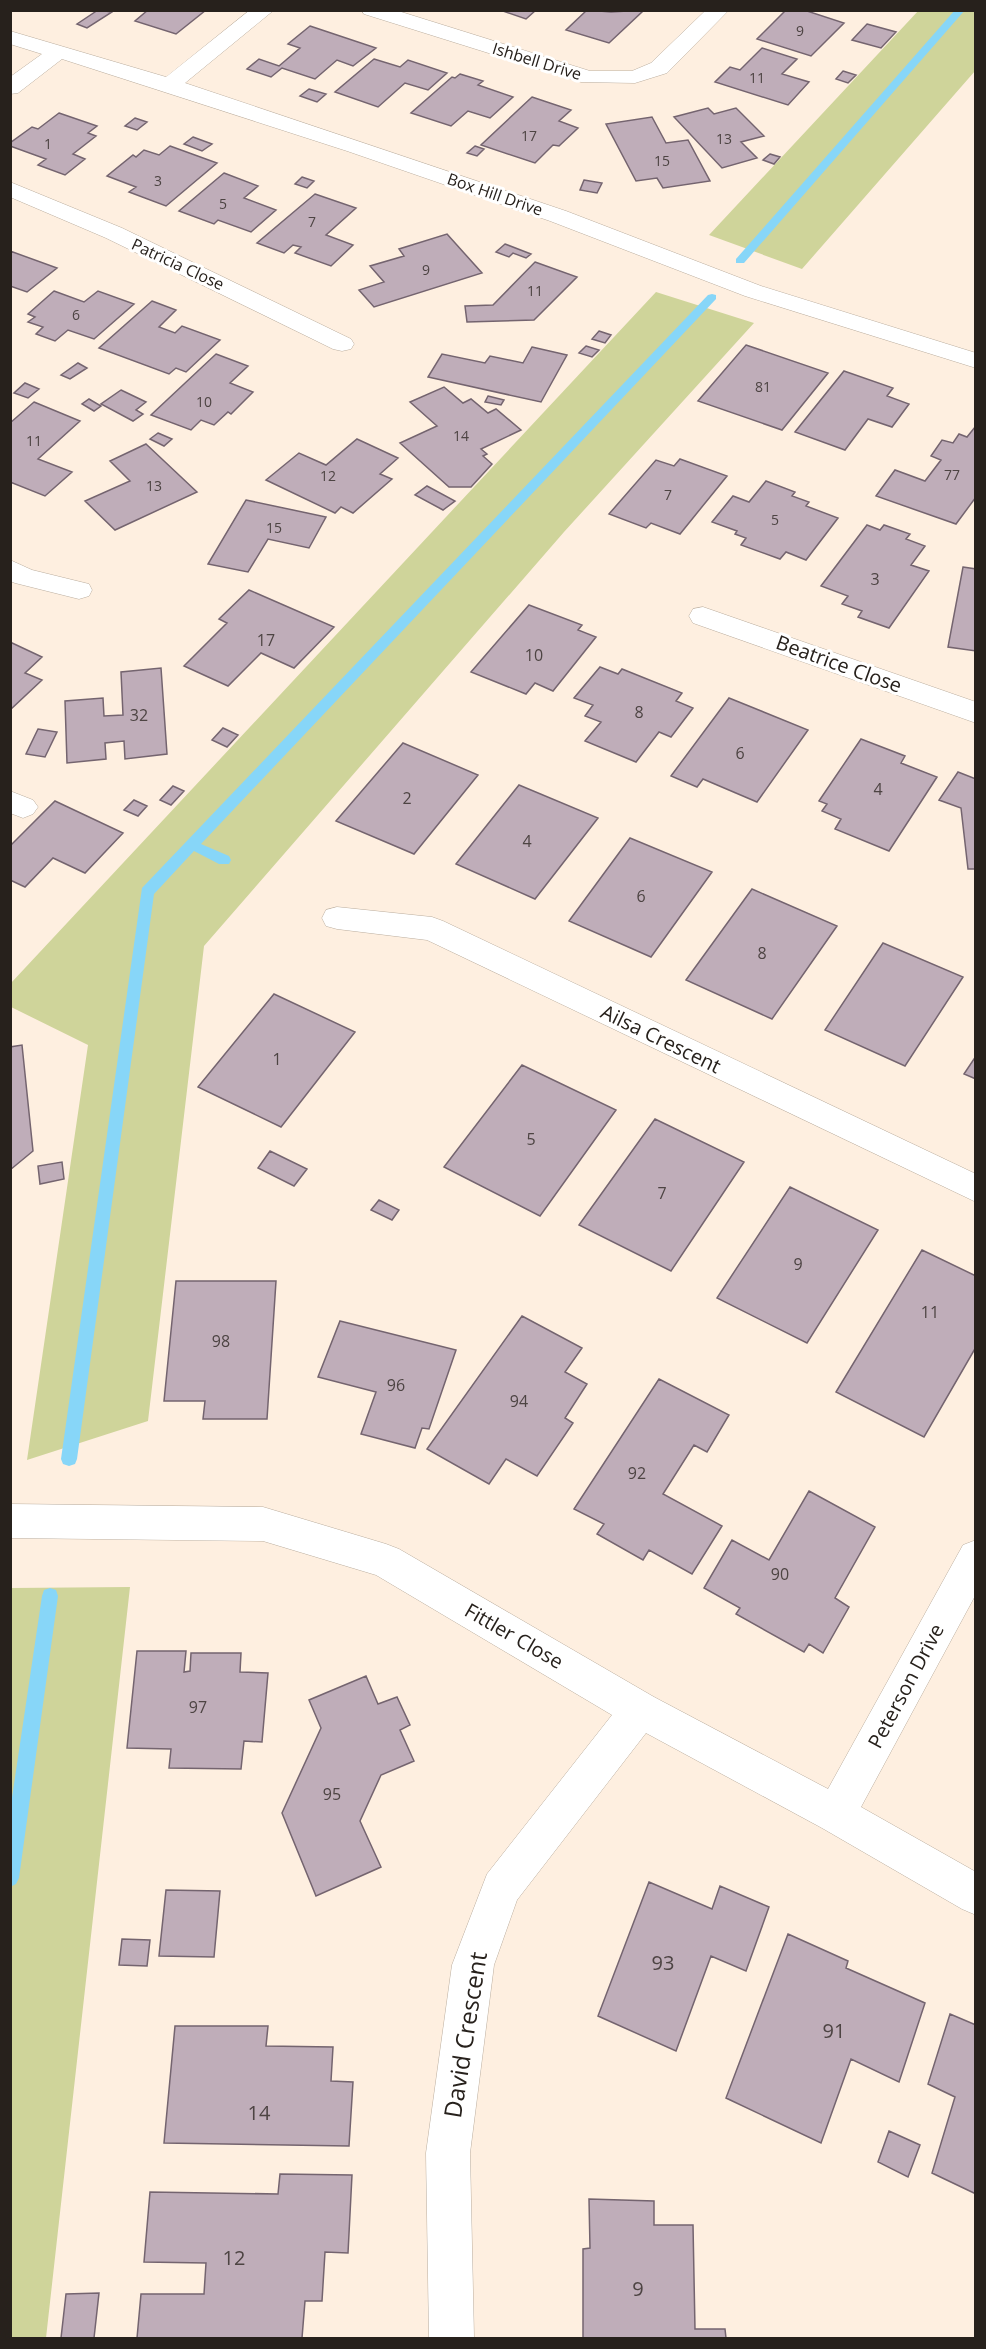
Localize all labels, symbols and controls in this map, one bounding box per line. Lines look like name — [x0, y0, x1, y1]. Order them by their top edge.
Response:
house number: 9 — [796, 21, 804, 40]
street label: Ishbell Drive — [490, 37, 584, 85]
house number: 11 — [749, 68, 765, 87]
house number: 17 — [521, 126, 537, 145]
house number: 13 — [716, 129, 732, 148]
house number: 1 — [44, 134, 52, 153]
house number: 15 — [654, 151, 670, 170]
street label: Box Hill Drive — [444, 167, 546, 221]
house number: 3 — [154, 171, 162, 190]
house number: 5 — [219, 194, 227, 213]
house number: 7 — [308, 212, 316, 231]
street label: Patricia Close — [128, 233, 228, 295]
house number: 9 — [422, 260, 430, 279]
house number: 11 — [527, 281, 543, 300]
house number: 6 — [72, 305, 80, 324]
house number: 81 — [755, 377, 771, 396]
house number: 10 — [196, 392, 212, 411]
house number: 14 — [453, 426, 469, 445]
house number: 11 — [26, 431, 42, 450]
house number: 77 — [944, 465, 960, 484]
house number: 12 — [320, 466, 336, 485]
house number: 13 — [146, 476, 162, 495]
house number: 7 — [664, 485, 672, 504]
house number: 5 — [771, 510, 779, 529]
house number: 15 — [266, 518, 282, 537]
house number: 3 — [870, 568, 880, 590]
street label: Beatrice Close — [773, 628, 906, 699]
house number: 17 — [257, 629, 275, 651]
house number: 10 — [525, 644, 543, 666]
house number: 8 — [634, 701, 644, 723]
house number: 32 — [130, 704, 148, 726]
house number: 6 — [735, 742, 745, 764]
house number: 4 — [873, 778, 883, 800]
house number: 2 — [402, 787, 412, 809]
house number: 4 — [522, 830, 532, 852]
house number: 6 — [636, 885, 646, 907]
house number: 8 — [757, 942, 767, 964]
street label: Ailsa Crescent — [597, 998, 726, 1079]
house number: 1 — [272, 1048, 282, 1070]
house number: 5 — [526, 1128, 536, 1150]
house number: 7 — [657, 1182, 667, 1204]
house number: 9 — [793, 1253, 803, 1275]
house number: 11 — [921, 1301, 939, 1323]
house number: 98 — [212, 1330, 230, 1352]
house number: 96 — [387, 1374, 405, 1396]
house number: 94 — [510, 1390, 528, 1412]
house number: 92 — [628, 1462, 646, 1484]
house number: 90 — [771, 1563, 789, 1585]
street label: Fittler Close — [460, 1596, 569, 1675]
street label: Peterson Drive — [861, 1619, 950, 1753]
house number: 97 — [189, 1696, 207, 1718]
house number: 95 — [323, 1783, 341, 1805]
street label: David Crescent — [435, 1949, 494, 2120]
house number: 93 — [652, 1949, 674, 1976]
house number: 91 — [823, 2017, 845, 2044]
house number: 14 — [248, 2099, 271, 2126]
house number: 12 — [223, 2244, 245, 2271]
house number: 9 — [632, 2275, 644, 2302]

